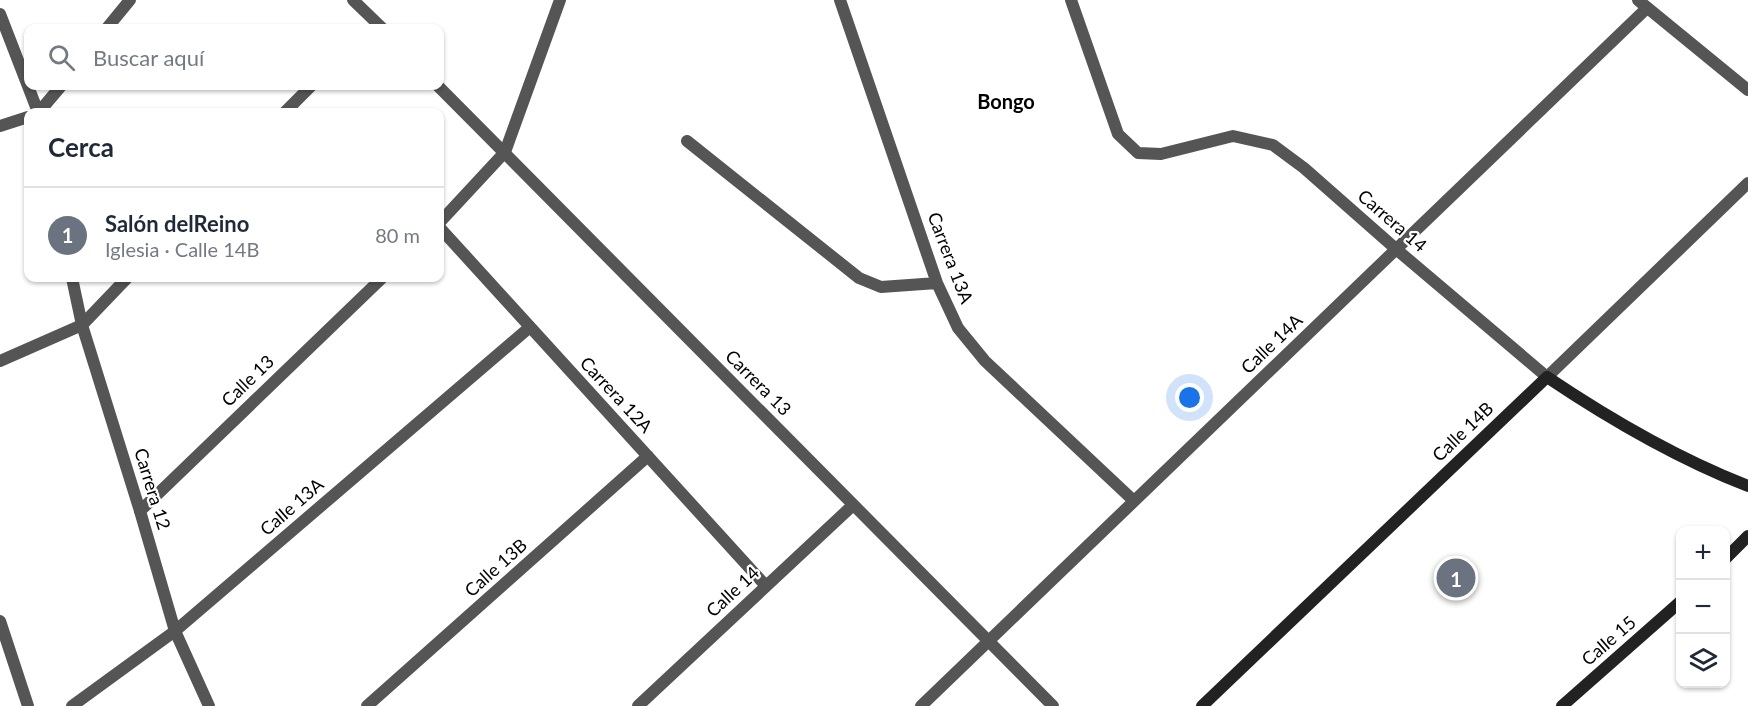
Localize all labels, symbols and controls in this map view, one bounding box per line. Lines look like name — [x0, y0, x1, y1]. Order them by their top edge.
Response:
search box — [24, 24, 444, 90]
icon: search — [45, 41, 78, 74]
text: Buscar aquí — [93, 44, 204, 71]
district label: Bongo — [977, 89, 1035, 113]
text: Cerca — [48, 131, 114, 163]
street label: Carrera 14 — [1354, 184, 1432, 256]
street label: Carrera 13A — [923, 209, 979, 307]
text: Salón delReino — [105, 210, 249, 237]
text: 1 — [62, 223, 73, 247]
text: 80 m — [375, 223, 420, 247]
text: Iglesia · Calle 14B — [105, 237, 259, 261]
street label: Calle 14A — [1236, 308, 1307, 378]
street label: Carrera 13 — [721, 345, 796, 420]
street label: Calle 13 — [216, 350, 278, 411]
street label: Carrera 12A — [576, 352, 658, 438]
your location — [1175, 383, 1204, 412]
street label: Calle 14B — [1427, 397, 1497, 466]
street label: Carrera 12 — [130, 445, 176, 532]
street label: Calle 13A — [255, 472, 328, 540]
map controls — [1676, 526, 1730, 688]
button: + — [1676, 526, 1730, 580]
street label: Calle 13B — [460, 534, 531, 601]
pin: 1 — [1436, 556, 1476, 600]
street label: Calle 14 — [701, 561, 763, 621]
button: − — [1676, 580, 1730, 634]
street label: Calle 15 — [1577, 611, 1640, 670]
button: layers — [1676, 634, 1730, 688]

